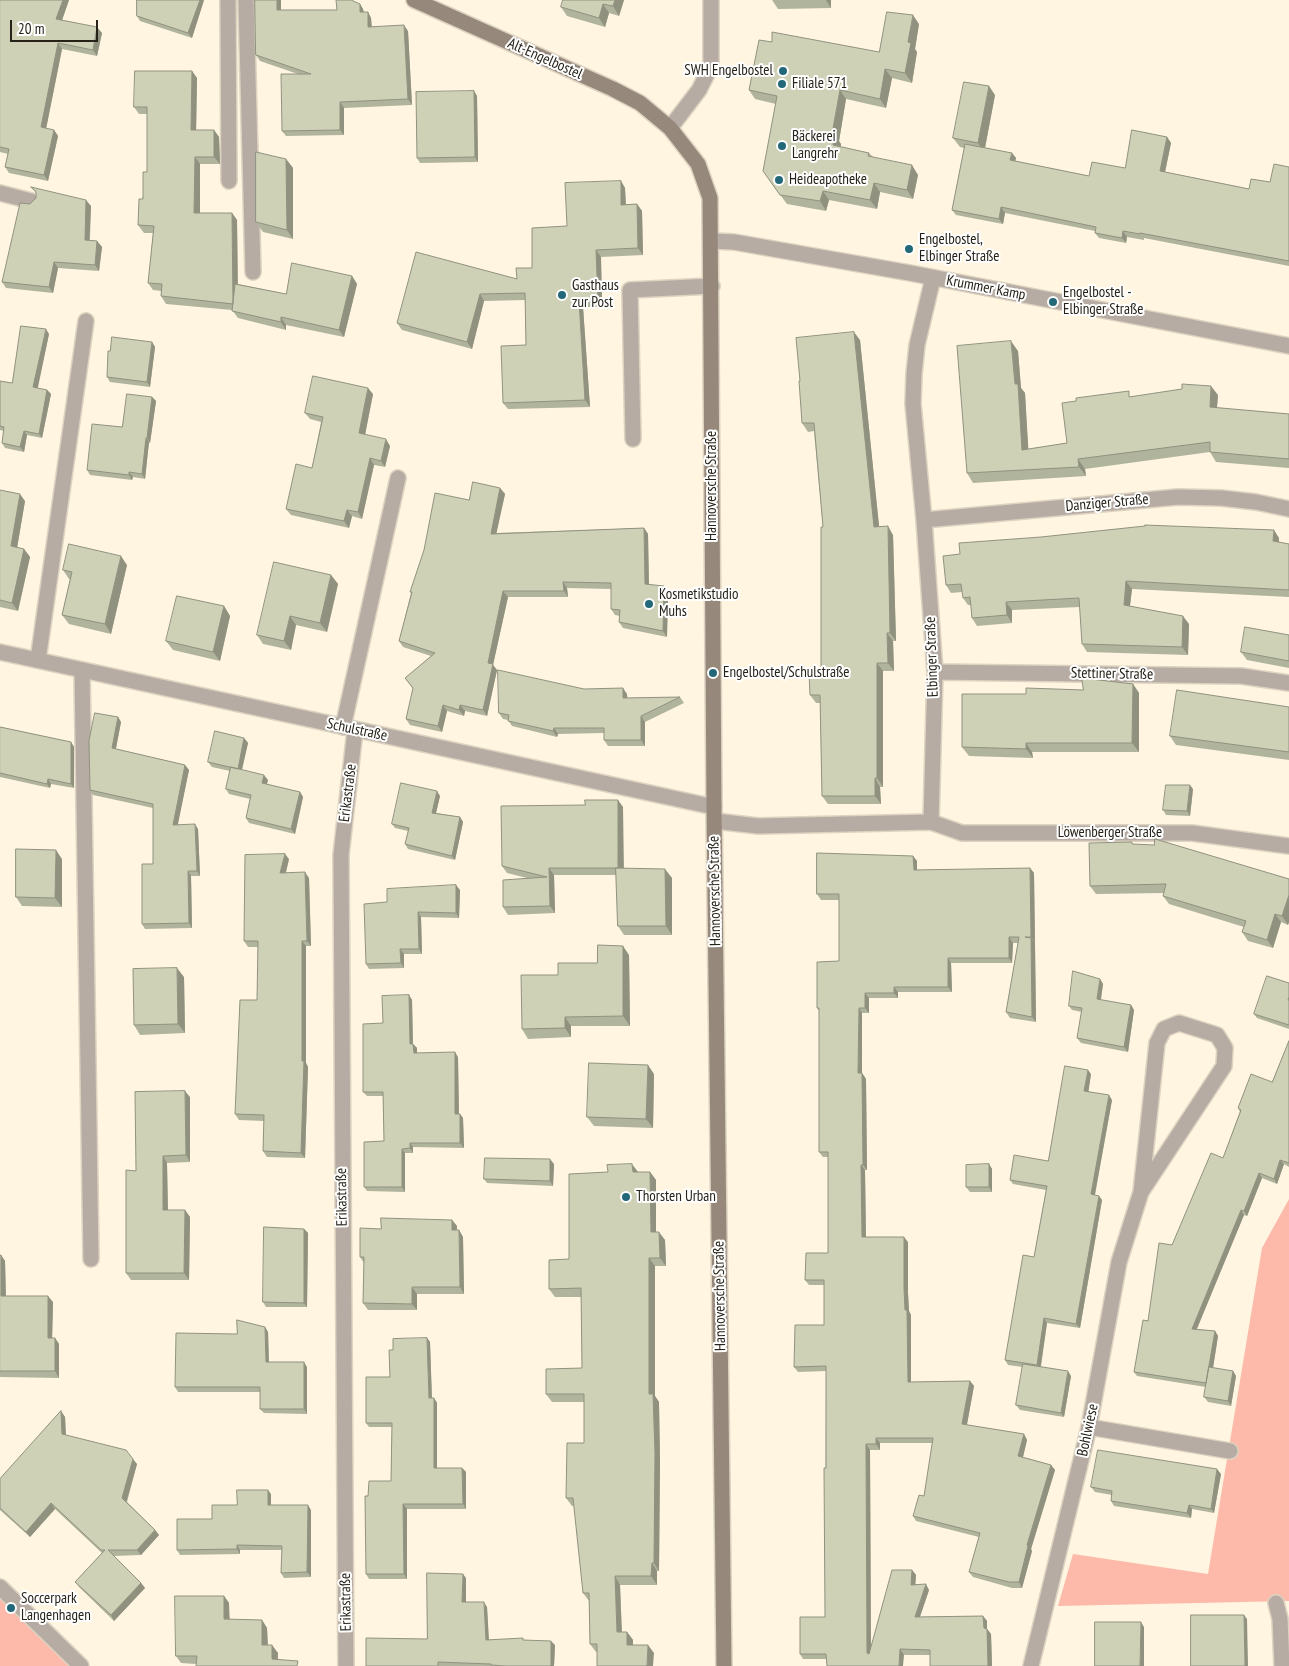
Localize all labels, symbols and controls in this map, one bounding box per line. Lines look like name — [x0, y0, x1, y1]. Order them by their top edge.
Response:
scale bar — [12, 10, 100, 42]
text: 20 m — [18, 19, 44, 38]
street label: Alt-Engelbostel — [505, 35, 585, 83]
place label: SWH Engelbostel — [684, 62, 773, 80]
marker: SWH Engelbostel — [777, 65, 789, 77]
place label: Filiale 571 — [792, 75, 847, 93]
marker: Filiale 571 — [776, 78, 788, 90]
place label: Bäckerei Langrehr — [792, 128, 838, 163]
marker: Bäckerei Langrehr — [776, 140, 788, 152]
place label: Heideapotheke — [789, 171, 867, 189]
marker: Heideapotheke — [773, 174, 785, 186]
place label: Engelbostel, Elbinger Straße — [919, 231, 999, 266]
marker: Engelbostel, Elbinger Straße — [903, 243, 915, 255]
street label: Krummer Kamp — [945, 272, 1027, 304]
place label: Gasthaus zur Post — [572, 277, 619, 312]
place label: Engelbostel - Elbinger Straße — [1063, 284, 1143, 319]
marker: Gasthaus zur Post — [556, 289, 568, 301]
marker: Engelbostel - Elbinger Straße — [1047, 296, 1059, 308]
street label: Hannoversche Straße — [703, 431, 721, 541]
street label: Danziger Straße — [1065, 490, 1149, 516]
place label: Kosmetikstudio Muhs — [659, 586, 738, 621]
marker: Kosmetikstudio Muhs — [643, 598, 655, 610]
street label: Elbinger Straße — [922, 617, 942, 697]
place label: Engelbostel/Schulstraße — [723, 664, 850, 682]
street label: Stettiner Straße — [1071, 664, 1153, 684]
marker: Engelbostel/Schulstraße — [707, 667, 719, 679]
street label: Schulstraße — [325, 715, 389, 745]
street label: Erikastraße — [336, 763, 360, 823]
street label: Löwenberger Straße — [1058, 824, 1162, 842]
street label: Hannoversche Straße — [705, 836, 725, 946]
street label: Erikastraße — [332, 1168, 352, 1226]
place label: Thorsten Urban — [636, 1188, 716, 1206]
marker: Thorsten Urban — [620, 1191, 632, 1203]
street label: Hannoversche Straße — [710, 1241, 730, 1351]
street label: Bohlwiese — [1074, 1402, 1102, 1458]
street label: Erikastraße — [336, 1573, 356, 1631]
place label: Soccerpark Langenhagen — [21, 1590, 91, 1625]
marker: Soccerpark Langenhagen — [5, 1602, 17, 1614]

